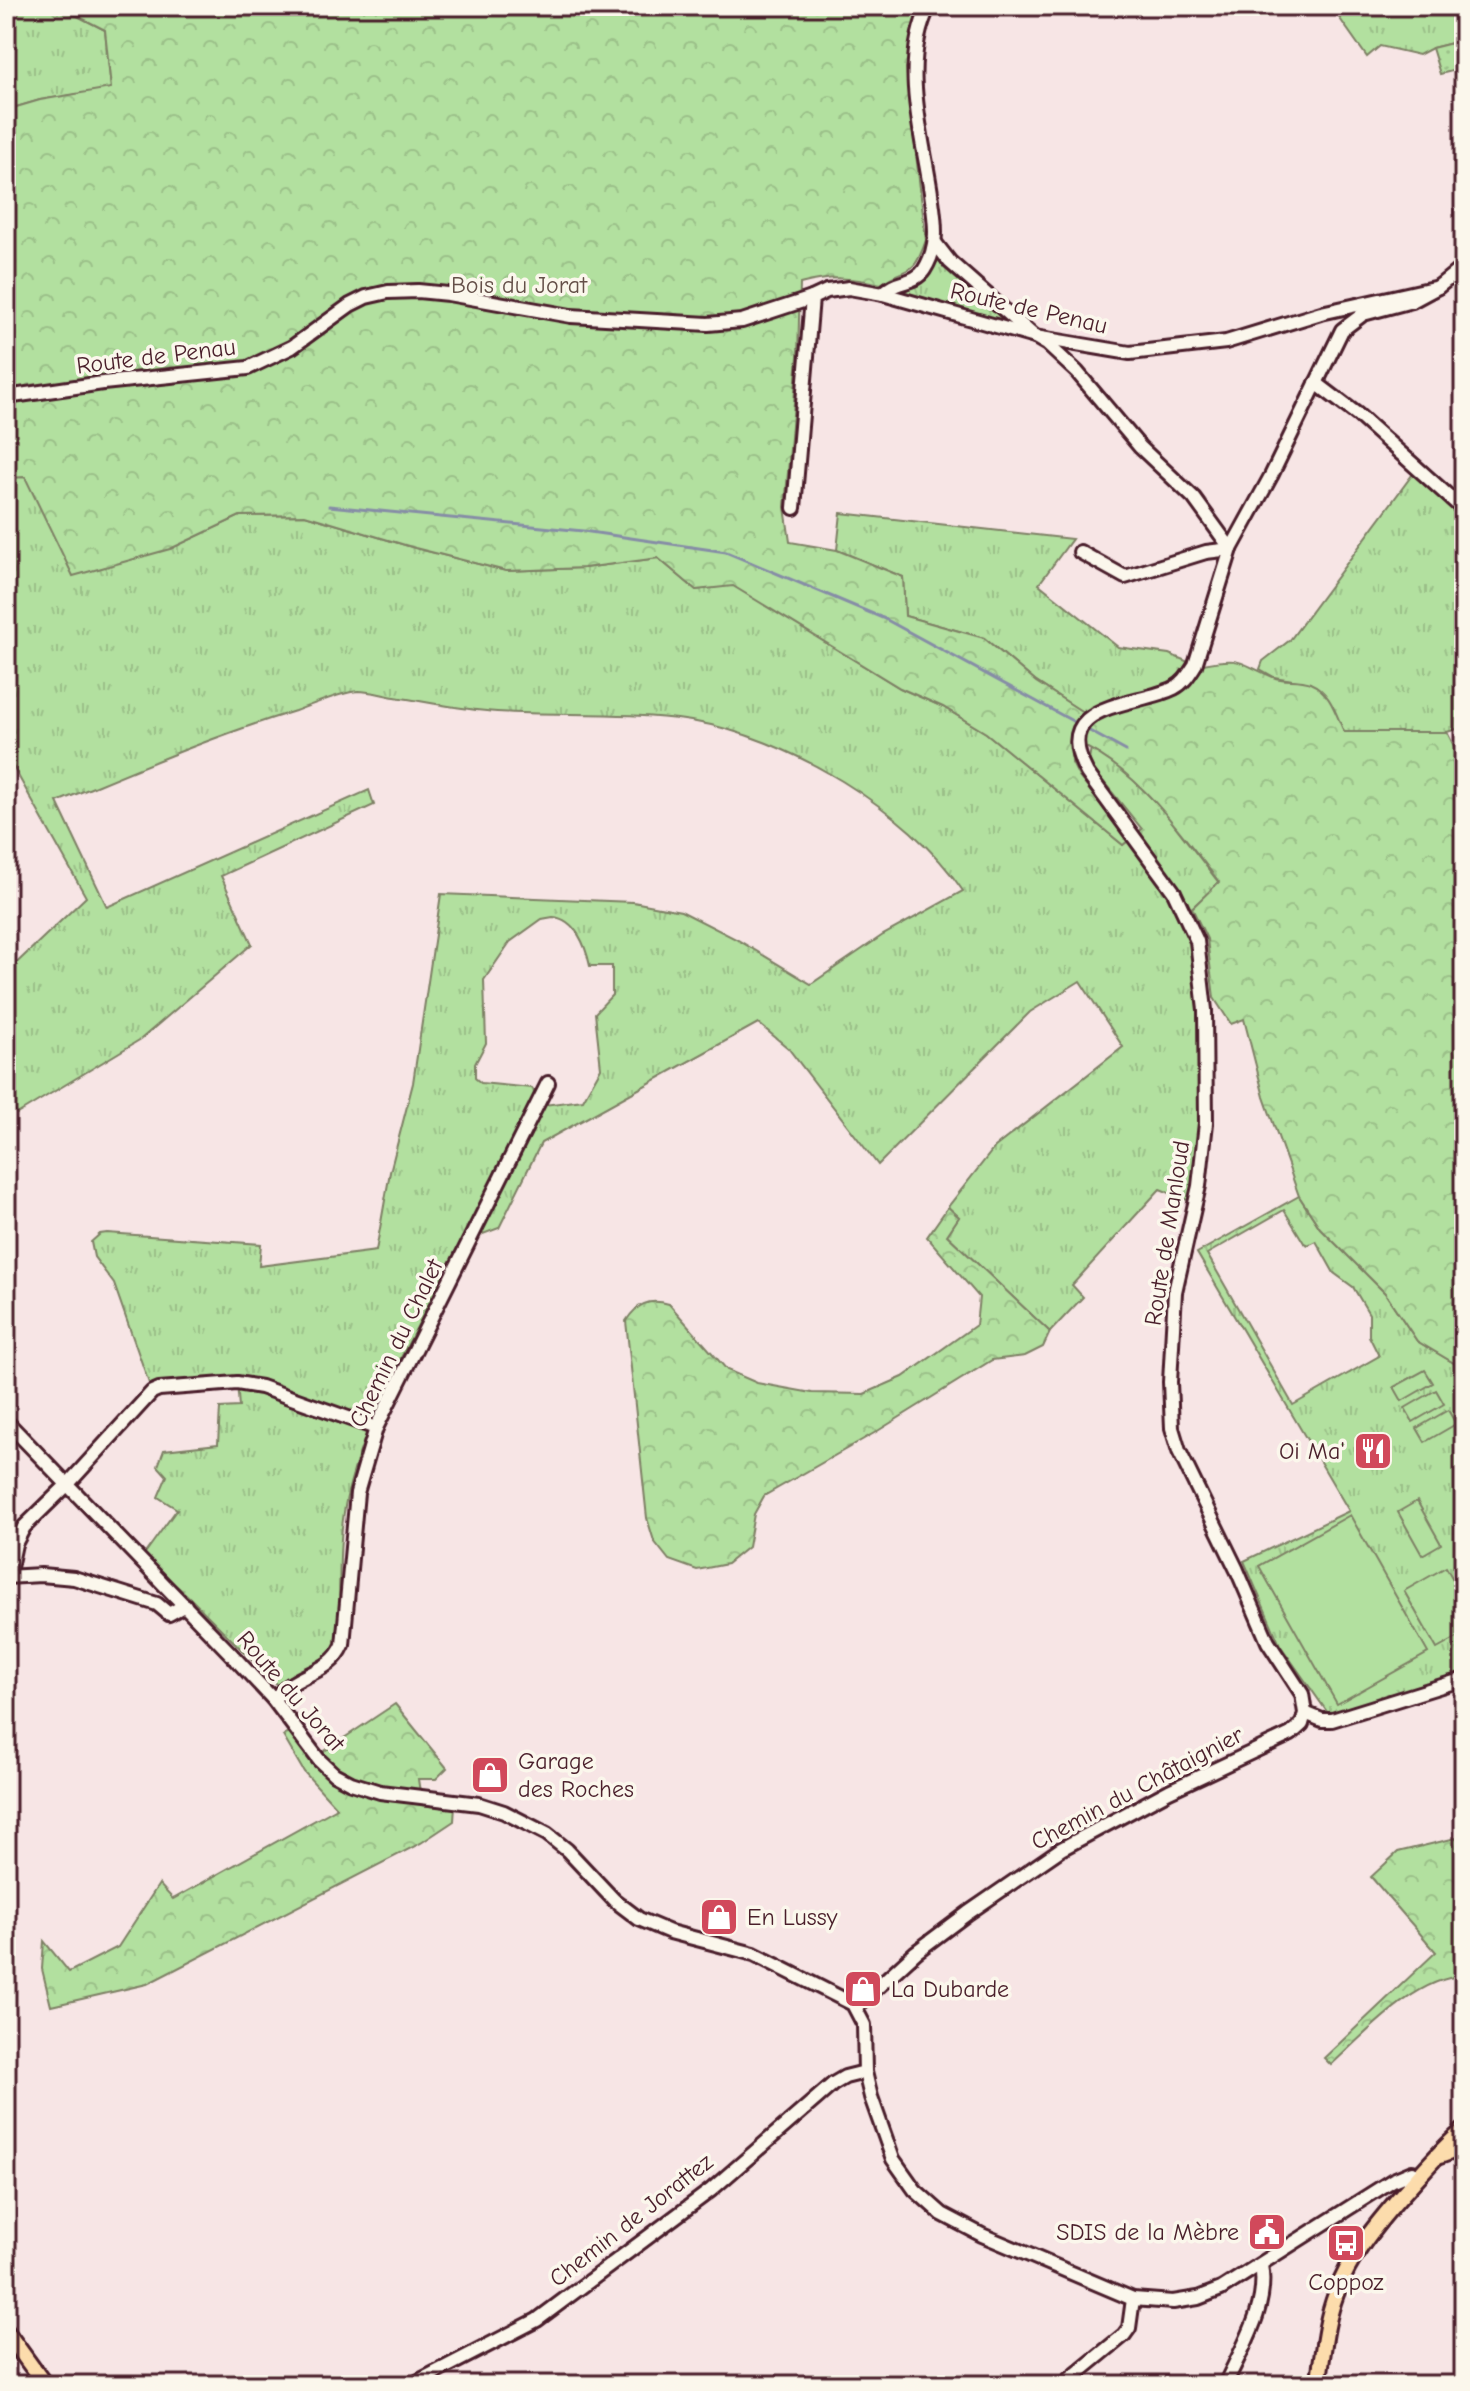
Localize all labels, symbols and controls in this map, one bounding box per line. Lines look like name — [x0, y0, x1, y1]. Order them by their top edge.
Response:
park label: Bois du Jorat — [451, 271, 588, 299]
street label: Route de Penau — [948, 276, 1110, 340]
street label: Route de Penau — [75, 332, 237, 380]
street label: Route de Manloud — [1139, 1139, 1195, 1327]
street label: Chemin du Chalet — [343, 1253, 449, 1432]
restaurant icon: Oi Ma' — [1352, 1430, 1394, 1472]
place label: Oi Ma' — [1279, 1437, 1345, 1465]
street label: Route du Jorat — [231, 1625, 352, 1758]
street label: Chemin du Châtaignier — [1026, 1720, 1248, 1856]
place label: Garage des Roches — [518, 1747, 634, 1803]
shop icon: Garage des Roches — [469, 1754, 511, 1796]
shop icon: En Lussy — [698, 1896, 740, 1938]
place label: En Lussy — [747, 1903, 838, 1931]
shop icon: La Dubarde — [842, 1968, 884, 2010]
place label: La Dubarde — [891, 1975, 1009, 2003]
street label: Chemin de Jorattez — [544, 2147, 719, 2292]
public building icon: SDIS de la Mèbre — [1246, 2211, 1288, 2253]
place label: SDIS de la Mèbre — [1056, 2218, 1239, 2246]
bus stop icon: Coppoz — [1325, 2222, 1367, 2264]
place label: Coppoz — [1308, 2268, 1384, 2296]

